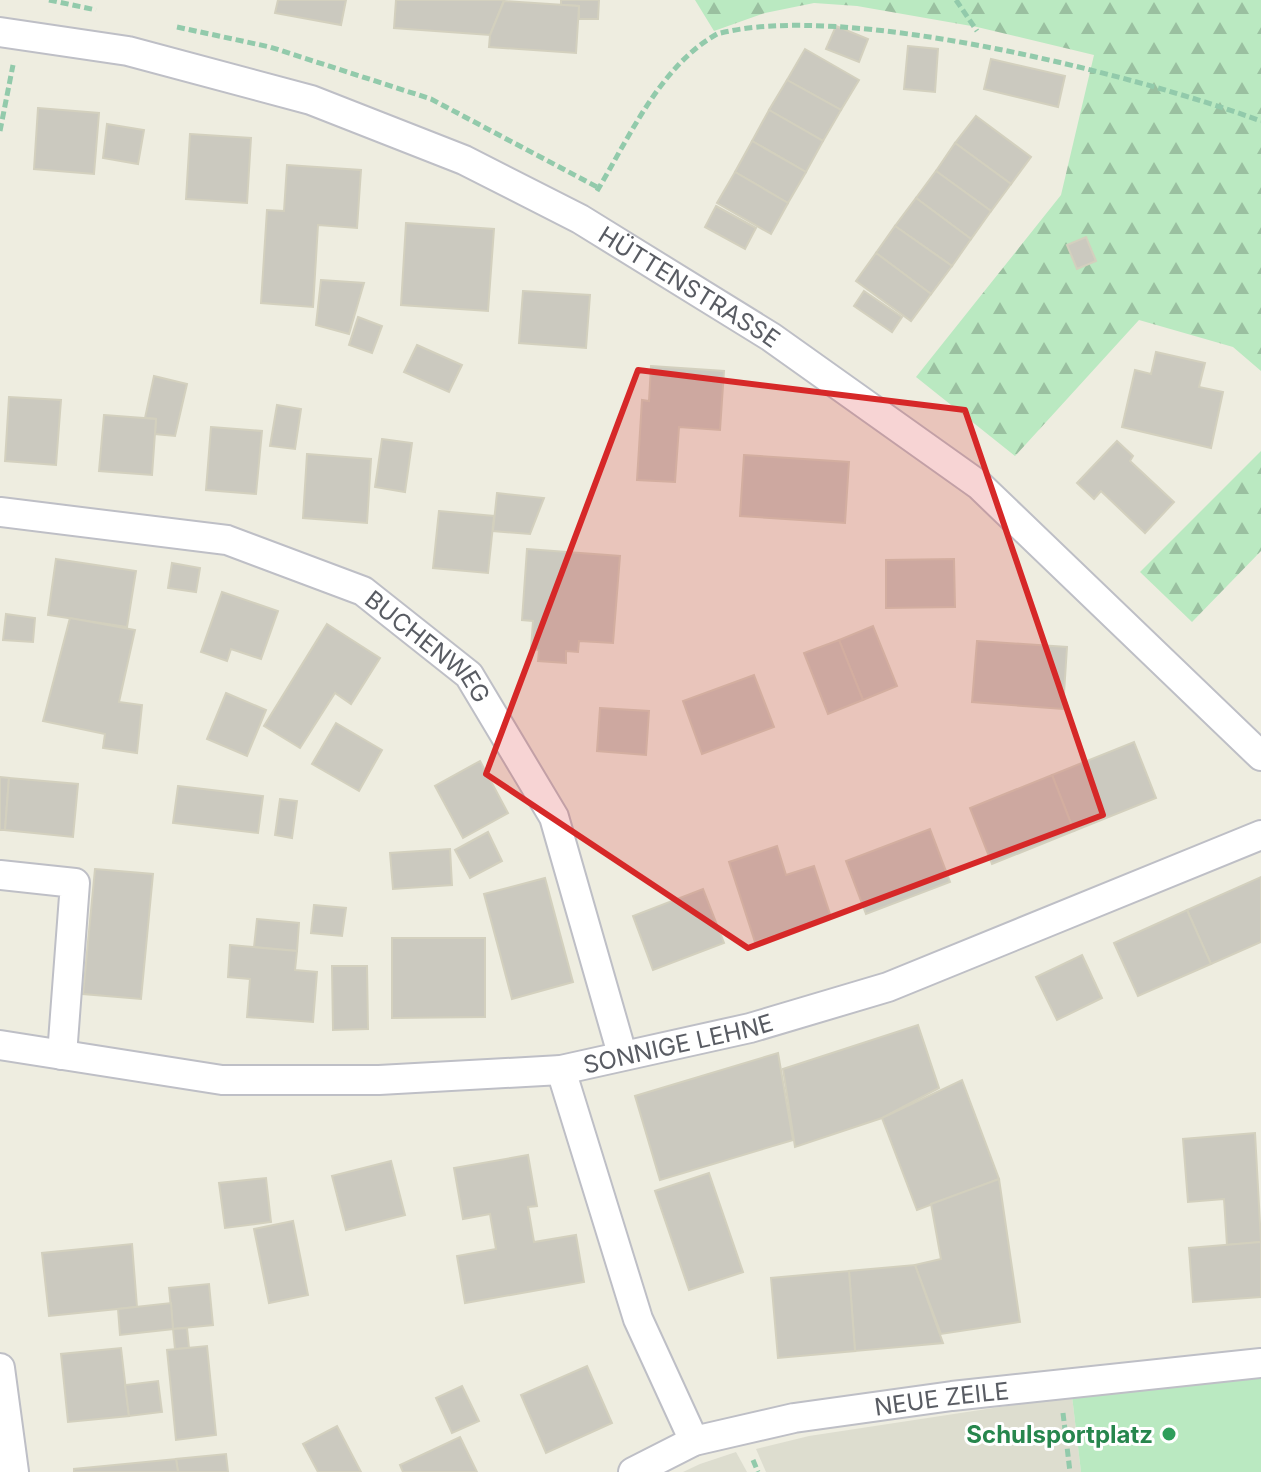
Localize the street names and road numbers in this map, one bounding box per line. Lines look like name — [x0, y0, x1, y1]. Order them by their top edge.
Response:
street label: HÜTTENSTRASSE — [594, 220, 786, 353]
street label: BUCHENWEG — [360, 584, 497, 708]
street label: SONNIGE LEHNE — [580, 1007, 776, 1079]
street label: NEUE ZEILE — [872, 1376, 1010, 1421]

